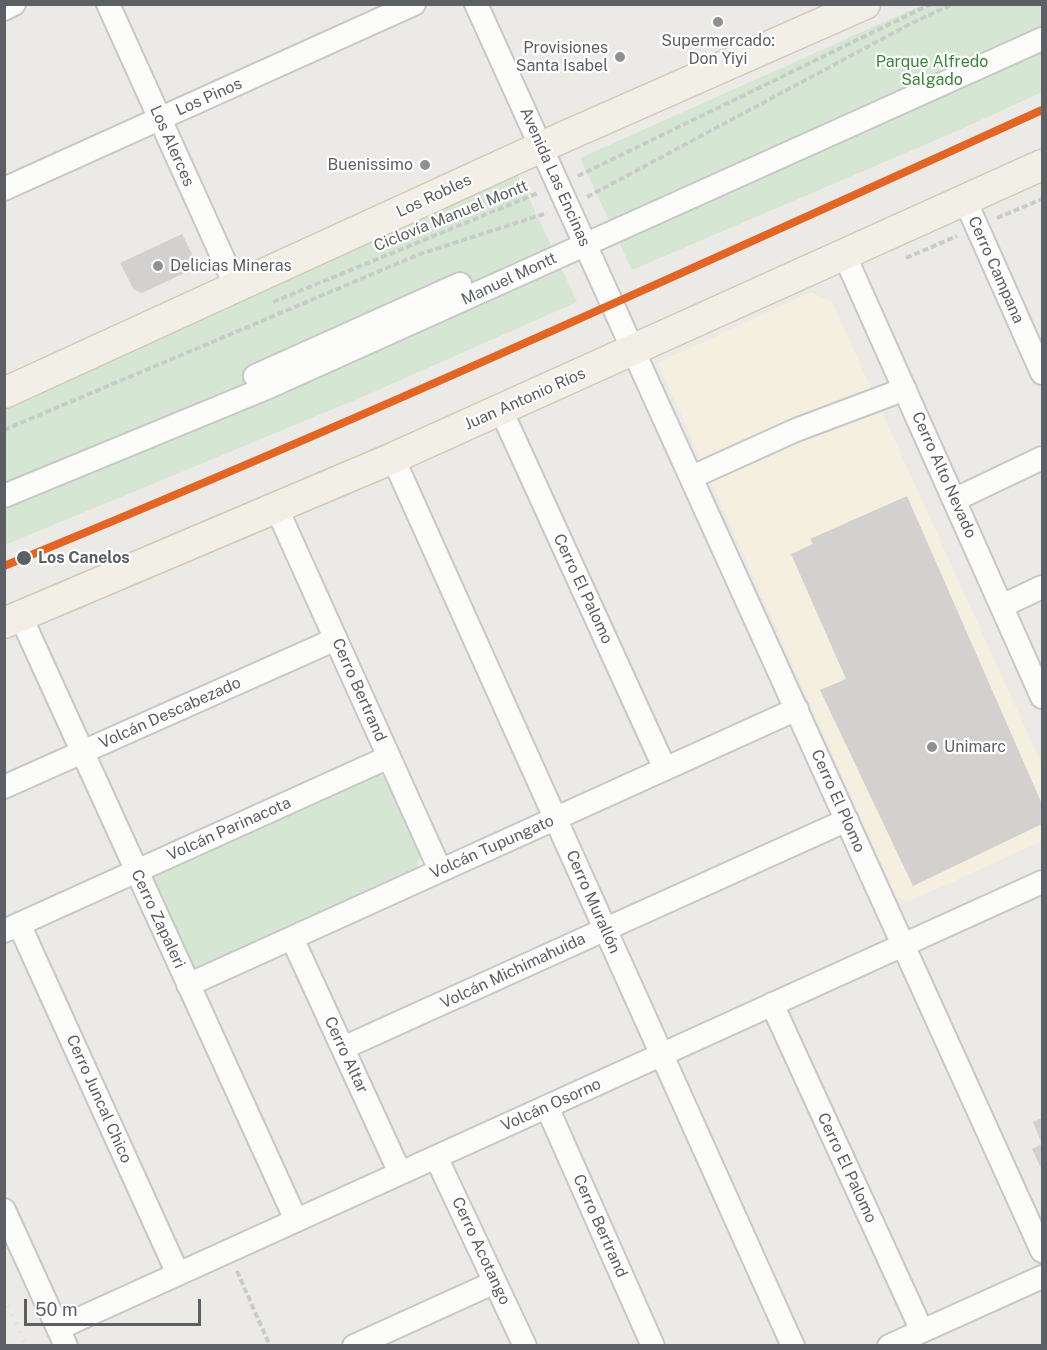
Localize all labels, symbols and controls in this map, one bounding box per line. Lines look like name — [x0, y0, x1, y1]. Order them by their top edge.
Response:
marker: Supermercado: Don Yiyi — [711, 15, 725, 29]
place label: Supermercado: Don Yiyi — [661, 31, 775, 69]
place label: Provisiones Santa Isabel — [516, 38, 608, 76]
marker: Provisiones Santa Isabel — [613, 50, 627, 64]
park label: Parque Alfredo Salgado — [876, 52, 988, 90]
street label: Los Pinos — [173, 74, 245, 120]
street label: Los Alerces — [146, 103, 198, 189]
street label: Avenida Las Encinas — [516, 104, 594, 250]
place label: Buenissimo — [328, 155, 413, 175]
marker: Buenissimo — [418, 158, 432, 172]
street label: Los Robles — [393, 170, 475, 222]
street label: Ciclovía Manuel Montt — [371, 176, 531, 256]
street label: Cerro Campana — [964, 213, 1028, 327]
street label: Manuel Montt — [458, 249, 560, 309]
place label: Delicias Mineras — [170, 256, 292, 276]
marker: Delicias Mineras — [151, 259, 165, 273]
street label: Juan Antonio Ríos — [461, 364, 589, 434]
street label: Cerro Alto Nevado — [908, 409, 980, 541]
street label: Cerro El Palomo — [549, 531, 617, 647]
place label: Los Canelos — [38, 548, 130, 568]
marker: Los Canelos — [15, 549, 33, 567]
street label: Cerro Bertrand — [328, 635, 390, 745]
street label: Volcán Descabezado — [96, 673, 244, 753]
place label: Unimarc — [944, 737, 1006, 757]
marker: Unimarc — [925, 740, 939, 754]
street label: Cerro El Plomo — [807, 747, 869, 855]
street label: Volcán Parinacota — [164, 793, 294, 865]
street label: Volcán Tupungato — [427, 811, 557, 883]
street label: Cerro Murallón — [562, 847, 624, 957]
street label: Cerro Zapaleri — [127, 867, 189, 971]
street label: Volcán Michimahuida — [437, 929, 589, 1013]
street label: Cerro Altar — [320, 1014, 372, 1096]
street label: Cerro Juncal Chico — [62, 1032, 136, 1166]
street label: Volcán Osorno — [498, 1074, 604, 1136]
street label: Cerro El Palomo — [813, 1110, 881, 1226]
street label: Cerro Bertrand — [569, 1171, 631, 1281]
street label: Cerro Acotango — [448, 1194, 514, 1308]
scale bar — [27, 1287, 204, 1325]
text: 50 m — [35, 1299, 78, 1320]

